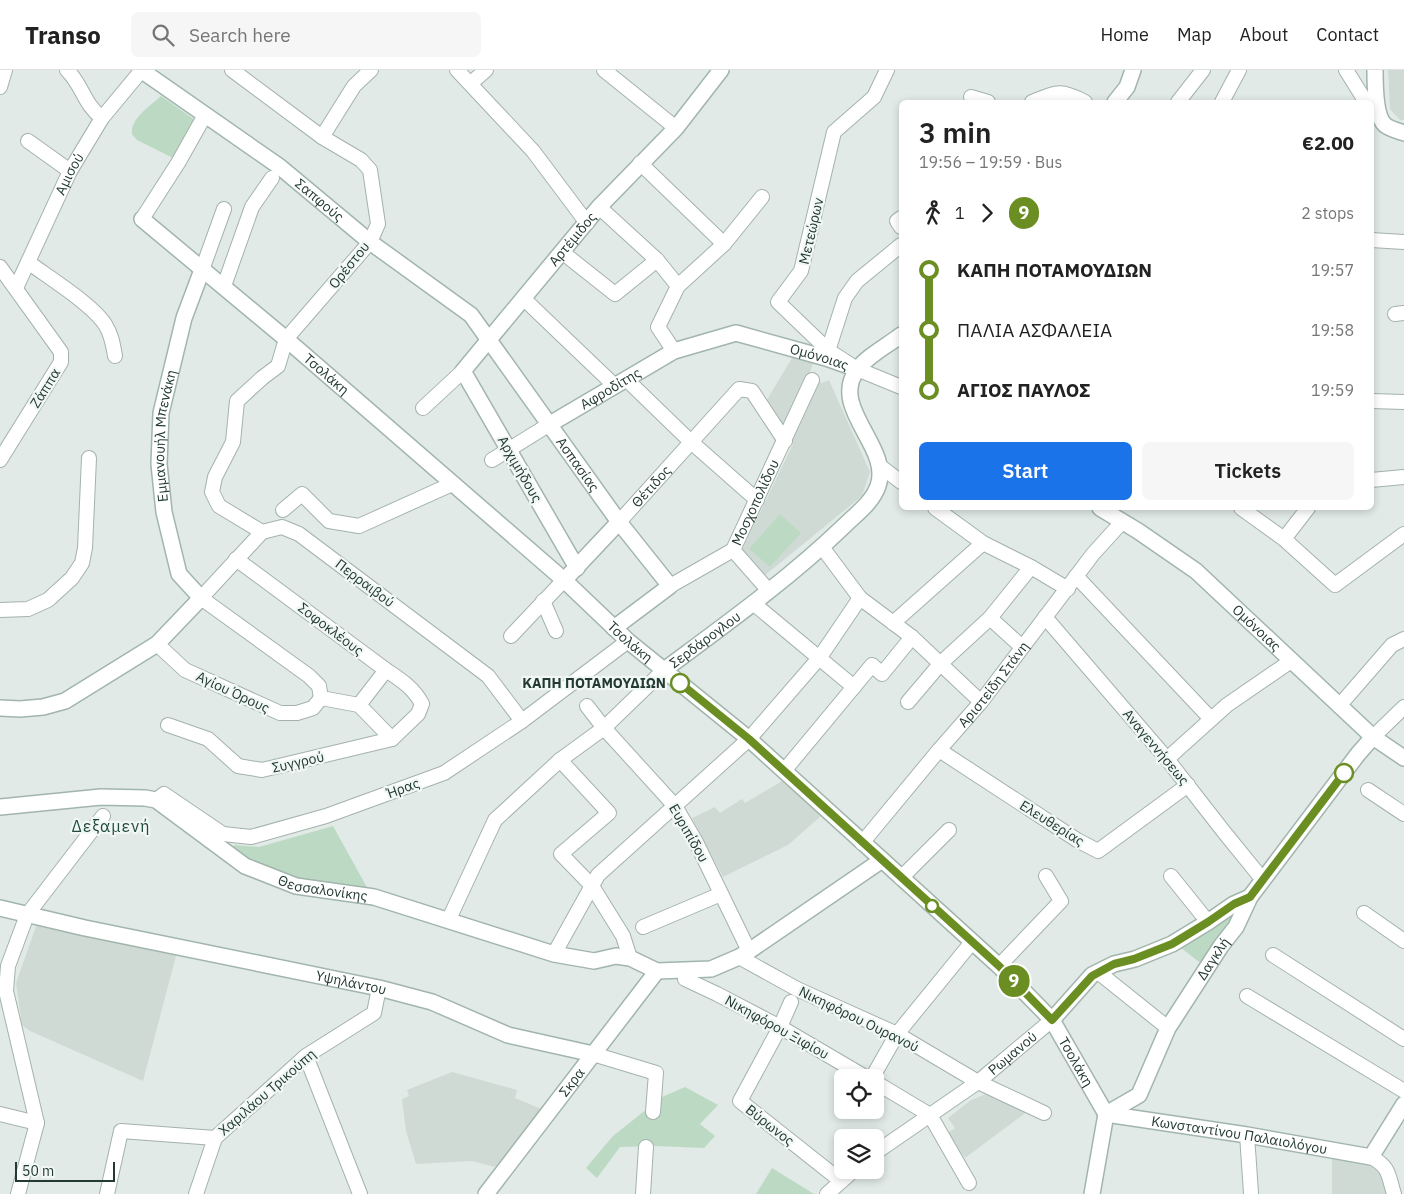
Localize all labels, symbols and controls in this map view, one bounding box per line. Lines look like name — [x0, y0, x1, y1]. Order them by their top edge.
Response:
search box — [131, 12, 481, 57]
text: Transo — [25, 19, 101, 51]
icon: search — [149, 21, 177, 49]
text: Search here — [189, 23, 291, 47]
text: Home — [1101, 23, 1149, 46]
text: Map — [1177, 23, 1212, 46]
text: About — [1240, 23, 1288, 46]
text: Contact — [1316, 23, 1379, 46]
text: 3 min — [919, 114, 991, 151]
text: €2.00 — [1302, 131, 1354, 155]
street label: Αμισού — [51, 149, 88, 198]
text: 19:56 – 19:59 · Bus — [919, 152, 1062, 172]
street label: Σαπφούς — [292, 175, 348, 226]
street label: Μετεώρων — [795, 196, 827, 266]
icon: walk — [919, 199, 947, 227]
icon: forward — [973, 199, 1001, 227]
text: 9 — [1019, 201, 1029, 224]
text: 1 — [955, 203, 965, 223]
text: 2 stops — [1301, 203, 1354, 223]
street label: Αρτέμιδος — [545, 208, 600, 270]
street label: Ορέστου — [325, 238, 373, 292]
text: ΚΑΠΗ ΠΟΤΑΜΟΥΔΙΩΝ — [957, 258, 1152, 282]
text: 19:57 — [1311, 260, 1354, 280]
text: ΠΑΛΙΑ ΑΣΦΑΛΕΙΑ — [957, 318, 1112, 342]
text: 19:58 — [1311, 320, 1354, 340]
street label: Ομόνοιας — [788, 339, 851, 374]
street label: Τσολάκη — [300, 349, 353, 399]
street label: Αφροδίτης — [577, 363, 644, 413]
street label: Ζάππα — [26, 365, 64, 411]
street label: Εμμανουήλ Μπενάκη — [150, 368, 180, 503]
text: ΑΓΙΟΣ ΠΑΥΛΟΣ — [957, 378, 1091, 402]
text: 19:59 — [1311, 380, 1354, 400]
street label: Αρχιμήδους — [494, 432, 546, 506]
street label: Ασπασίας — [552, 434, 604, 495]
button: Start — [919, 442, 1132, 500]
button: Tickets — [1142, 442, 1354, 500]
street label: Μοσχοπολίδου — [727, 456, 783, 548]
street label: Θέτιδος — [628, 461, 675, 511]
street label: Περραιβού — [332, 555, 398, 611]
street label: Σοφοκλέους — [295, 599, 367, 660]
street label: Ομόνοιας — [1228, 601, 1285, 655]
street label: Σερδάρογλου — [666, 607, 744, 672]
street label: Τσολάκη — [604, 617, 657, 667]
street label: Αριστείδη Στάνη — [954, 638, 1033, 731]
street label: Αγίου Όρους — [193, 667, 273, 717]
marker: ΚΑΠΗ ΠΟΤΑΜΟΥΔΙΩΝ — [670, 673, 690, 693]
place label: ΚΑΠΗ ΠΟΤΑΜΟΥΔΙΩΝ — [522, 674, 666, 692]
street label: Αναγεννήσεως — [1119, 705, 1193, 789]
street label: Συγγρού — [270, 747, 326, 777]
unlabelled marker — [1334, 763, 1354, 783]
street label: Ήρας — [383, 774, 422, 803]
street label: Ελευθερίας — [1016, 796, 1088, 850]
street label: Ευριπίδου — [665, 801, 713, 865]
district label: Δεξαμενή — [72, 816, 150, 836]
street label: Θεσσαλονίκης — [275, 871, 369, 905]
unlabelled marker — [925, 899, 939, 913]
street label: Δαγκλή — [1192, 933, 1234, 983]
line badge: 9 — [998, 965, 1030, 997]
street label: Υψηλάντου — [314, 966, 388, 999]
text: 9 — [1009, 969, 1019, 992]
street label: Νικηφόρου Ουρανού — [796, 982, 922, 1056]
street label: Νικηφόρου Ξιφίου — [722, 991, 832, 1063]
street label: Ρωμανού — [984, 1027, 1041, 1079]
street label: Τσολάκη — [1055, 1034, 1097, 1090]
street label: Χαριλάου Τρικούπη — [215, 1045, 319, 1139]
street label: Σκρα — [555, 1064, 589, 1100]
map controls — [834, 1069, 884, 1179]
button: locate — [834, 1069, 884, 1119]
street label: Βύρωνος — [742, 1100, 798, 1150]
street label: Κωνσταντίνου Παλαιολόγου — [1150, 1112, 1329, 1158]
button: layers — [834, 1129, 884, 1179]
scale bar — [15, 1159, 115, 1182]
text: 50 m — [22, 1162, 54, 1180]

